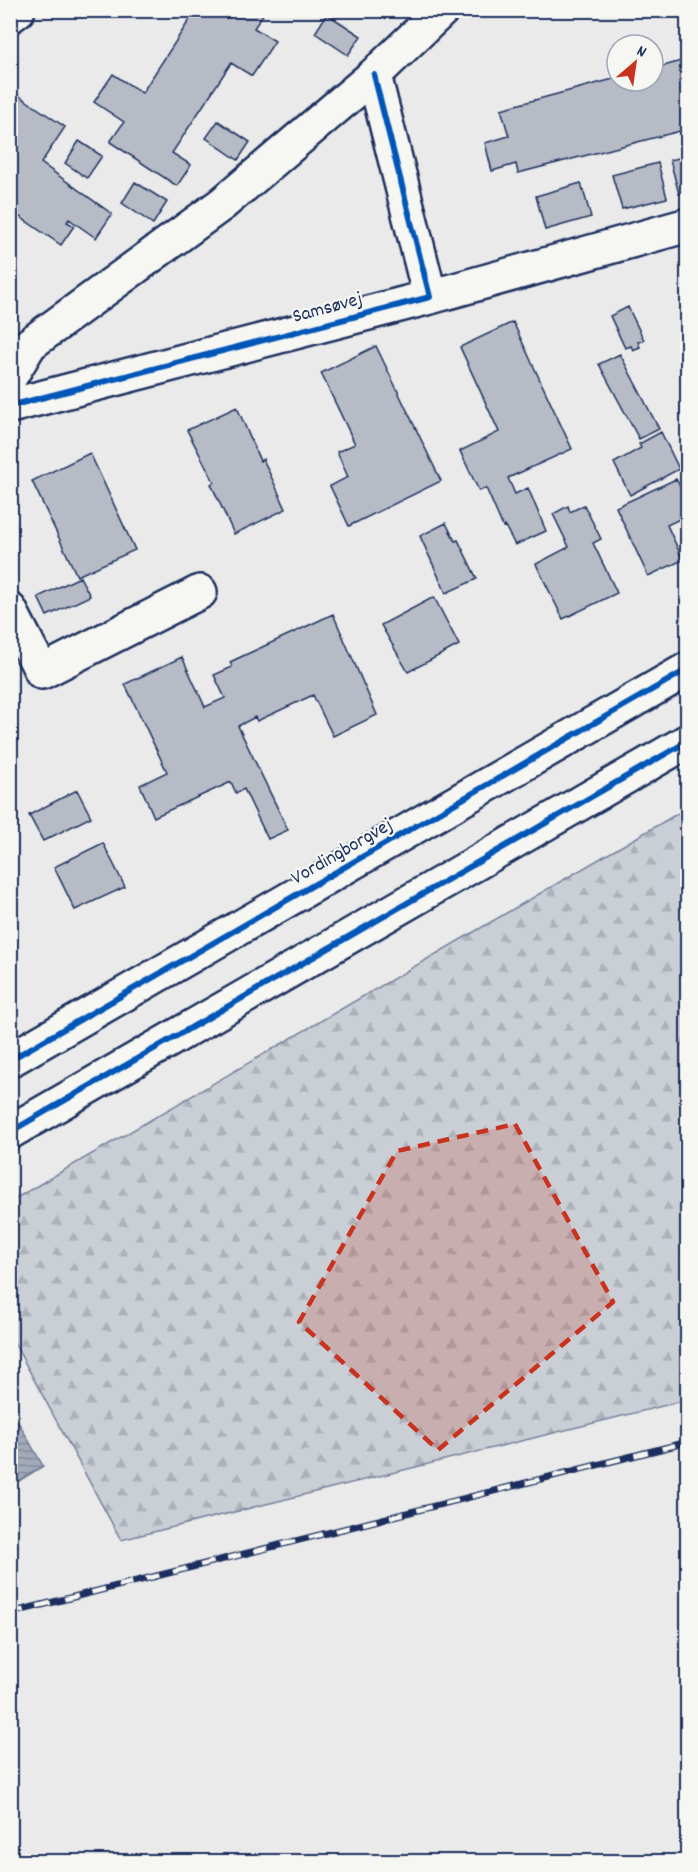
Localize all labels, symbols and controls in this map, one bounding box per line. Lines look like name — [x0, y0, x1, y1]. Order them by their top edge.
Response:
north arrow — [605, 33, 665, 93]
text: N — [632, 40, 650, 64]
street label: Samsøvej — [290, 286, 366, 332]
street label: Vordingborgvej — [287, 812, 398, 893]

